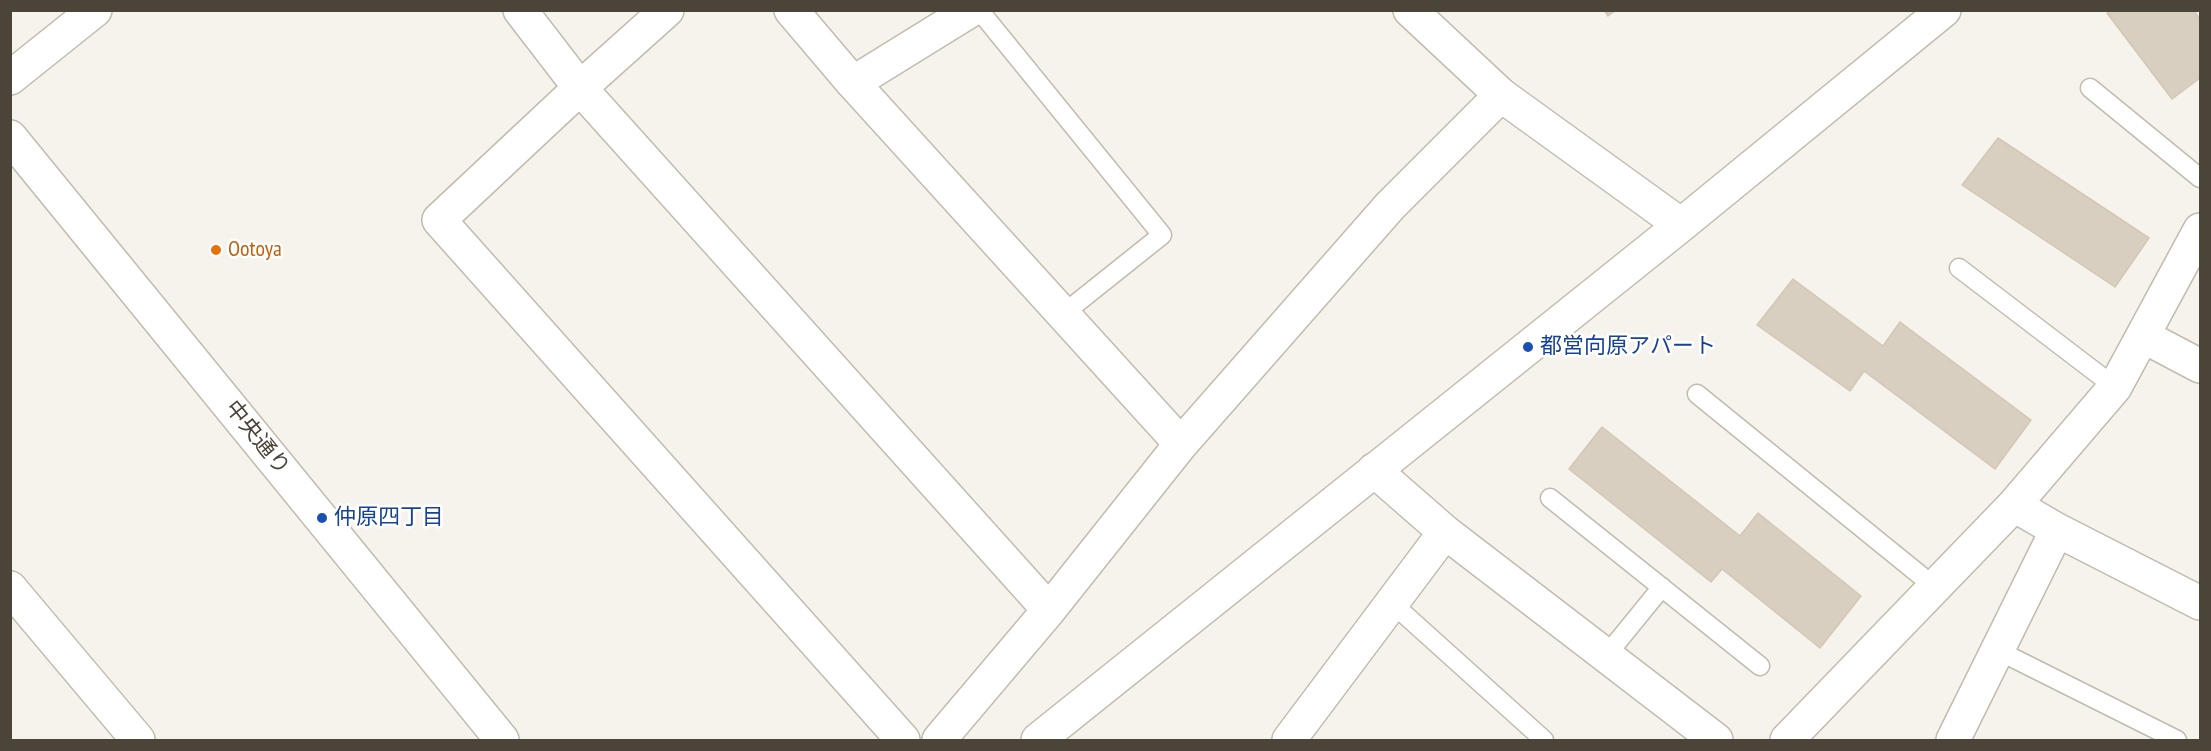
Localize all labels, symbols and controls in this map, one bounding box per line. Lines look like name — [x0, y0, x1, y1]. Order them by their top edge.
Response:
place label: Ootoya — [228, 237, 282, 263]
marker: Ootoya — [209, 243, 223, 257]
place label: 都営向原アパート — [1540, 334, 1716, 360]
marker: 都営向原アパート — [1521, 340, 1535, 354]
street label: 中央通り — [219, 395, 295, 481]
place label: 仲原四丁目 — [334, 505, 444, 531]
marker: 仲原四丁目 — [315, 511, 329, 525]

